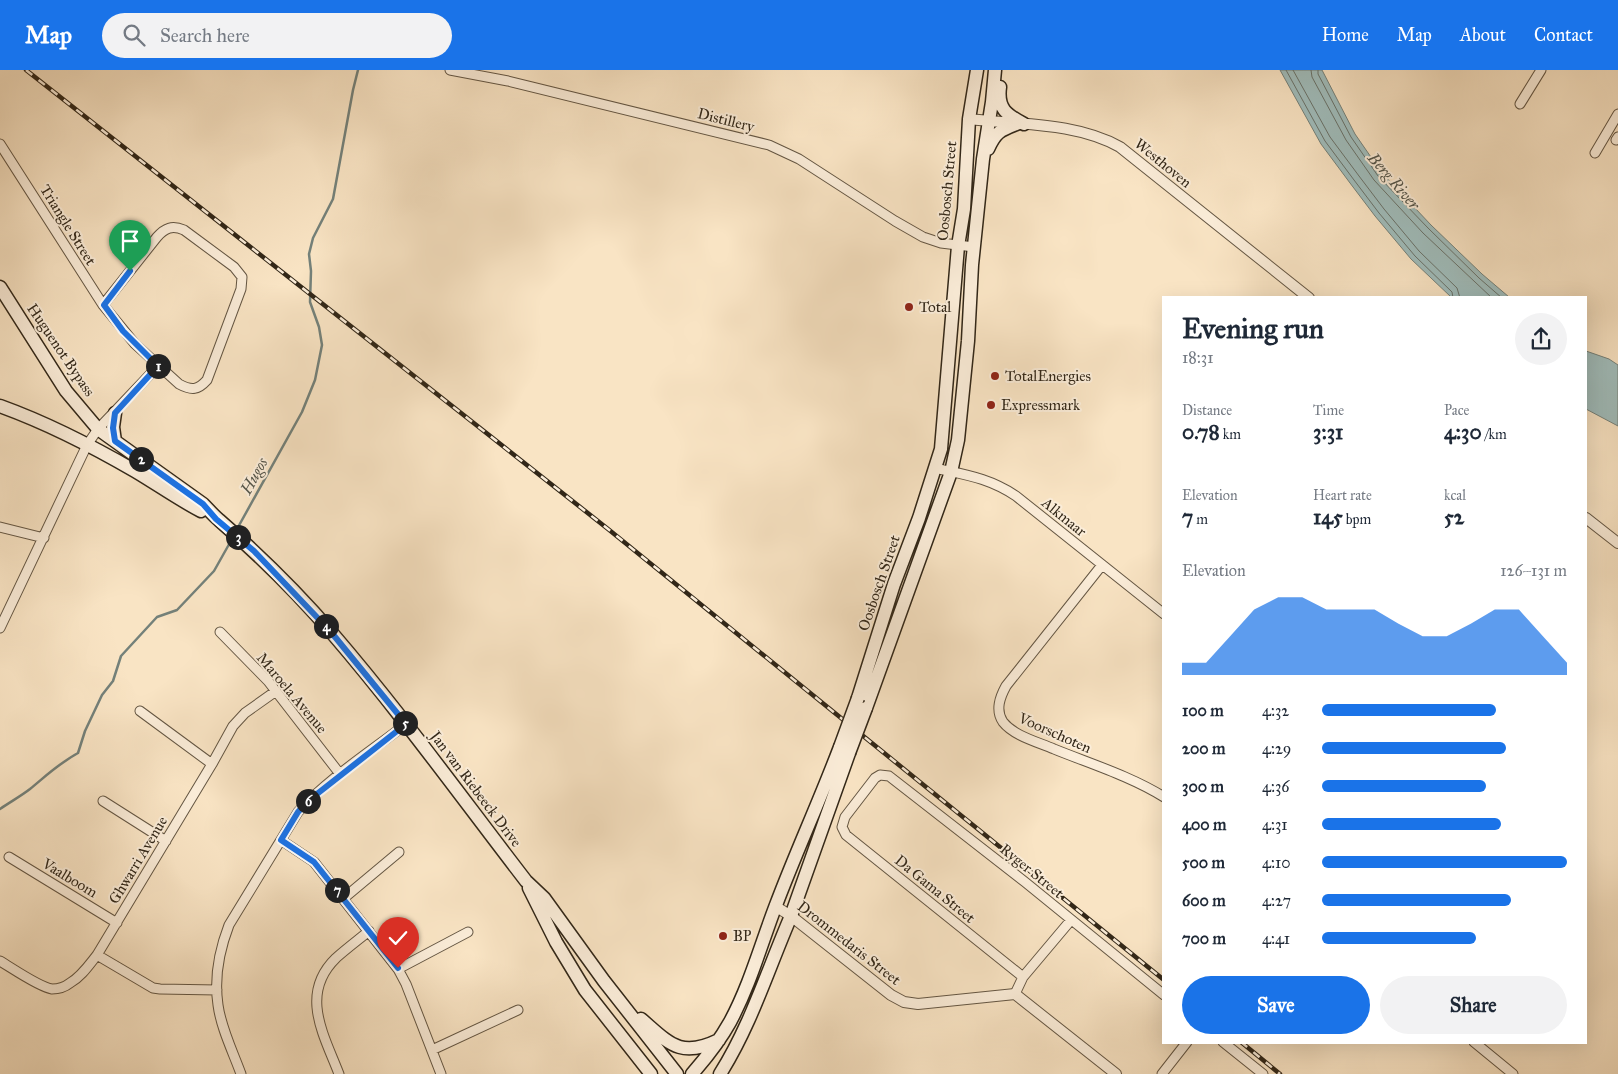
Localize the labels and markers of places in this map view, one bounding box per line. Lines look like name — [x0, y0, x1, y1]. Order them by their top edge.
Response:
pin — [109, 220, 151, 271]
place label: Total — [919, 298, 952, 316]
marker: Total — [903, 301, 915, 313]
pin: 1 — [146, 354, 170, 378]
place label: TotalEnergies — [1005, 367, 1091, 385]
marker: TotalEnergies — [989, 370, 1001, 382]
place label: Expressmark — [1001, 396, 1080, 414]
marker: Expressmark — [985, 399, 997, 411]
pin: 2 — [128, 446, 154, 472]
pin: 3 — [226, 524, 250, 550]
pin: 4 — [314, 614, 338, 638]
pin: 5 — [392, 710, 418, 736]
pin: 6 — [296, 788, 320, 814]
pin: 7 — [324, 878, 350, 902]
pin — [377, 917, 419, 968]
place label: BP — [733, 927, 752, 945]
marker: BP — [717, 930, 729, 942]

